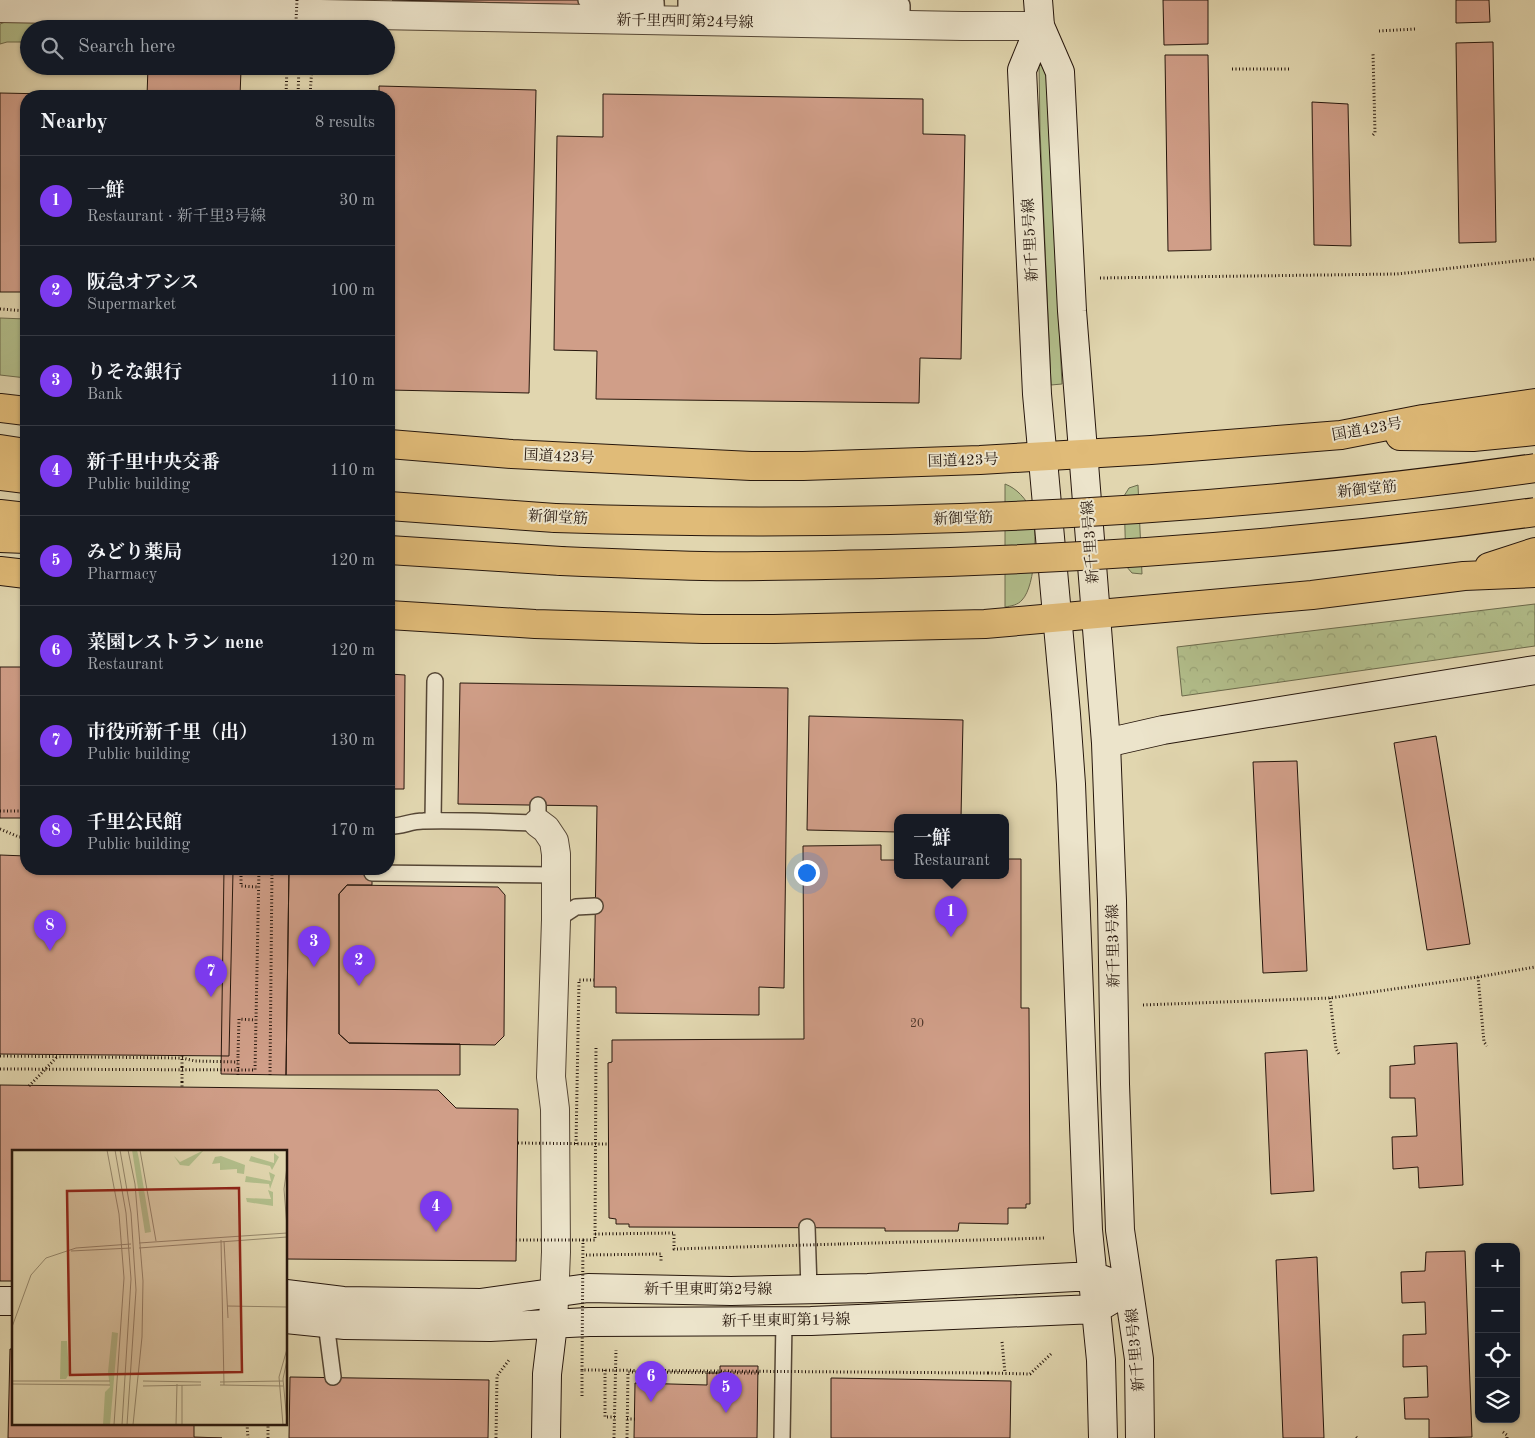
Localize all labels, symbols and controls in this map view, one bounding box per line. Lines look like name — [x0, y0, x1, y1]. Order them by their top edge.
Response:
street label: 新千里西町第24号線 — [616, 12, 754, 31]
search box — [20, 20, 395, 75]
icon: search — [38, 34, 66, 62]
text: Search here — [78, 38, 175, 57]
text: Nearby — [40, 112, 108, 133]
text: 8 results — [315, 115, 375, 131]
text: 一鮮 — [87, 182, 125, 201]
text: 1 — [51, 193, 61, 209]
text: 30 m — [339, 193, 375, 209]
street label: 新千里5号線 — [1020, 198, 1041, 282]
text: Restaurant · 新千里3号線 — [87, 209, 266, 225]
text: 阪急オアシス — [87, 274, 199, 293]
text: 2 — [51, 283, 61, 299]
text: 100 m — [330, 283, 375, 299]
text: Supermarket — [87, 297, 176, 313]
text: りそな銀行 — [87, 364, 182, 383]
text: 3 — [51, 373, 61, 389]
text: 110 m — [330, 373, 375, 389]
text: Bank — [87, 387, 123, 403]
street label: 国道423号 — [1331, 415, 1404, 444]
street label: 国道423号 — [523, 446, 595, 467]
street label: 国道423号 — [927, 451, 999, 470]
text: 新千里中央交番 — [87, 454, 220, 473]
text: 4 — [51, 463, 61, 479]
text: 110 m — [330, 463, 375, 479]
text: Public building — [87, 477, 190, 493]
street label: 新御堂筋 — [1336, 478, 1398, 501]
street label: 新千里3号線 — [1079, 500, 1102, 584]
street label: 新御堂筋 — [528, 507, 588, 528]
street label: 新御堂筋 — [933, 509, 993, 528]
text: みどり薬局 — [87, 544, 182, 563]
text: 5 — [51, 553, 61, 569]
text: 120 m — [330, 553, 375, 569]
text: Pharmacy — [87, 567, 157, 583]
text: 菜園レストラン nene — [87, 634, 264, 653]
text: 6 — [51, 643, 61, 659]
text: 120 m — [330, 643, 375, 659]
text: Restaurant — [87, 657, 164, 673]
text: 市役所新千里（出） — [87, 724, 258, 743]
text: 7 — [51, 733, 61, 749]
text: 130 m — [330, 733, 375, 749]
text: Public building — [87, 747, 190, 763]
text: 千里公民館 — [87, 814, 182, 833]
popup — [894, 814, 1009, 879]
text: 8 — [51, 823, 61, 839]
text: 170 m — [330, 823, 375, 839]
text: 一鮮 — [913, 830, 951, 849]
text: Public building — [87, 837, 190, 853]
text: Restaurant — [913, 853, 990, 869]
your location — [794, 860, 820, 886]
pin: 1 — [935, 896, 967, 937]
street label: 新千里3号線 — [1104, 904, 1123, 988]
pin: 8 — [34, 910, 66, 951]
pin: 3 — [298, 926, 330, 967]
pin: 2 — [343, 945, 375, 986]
pin: 7 — [195, 956, 227, 997]
house number: 20 — [910, 1018, 924, 1030]
inset map — [12, 1150, 288, 1426]
pin: 4 — [420, 1191, 452, 1232]
map controls — [1475, 1243, 1520, 1423]
button: + — [1475, 1243, 1520, 1288]
street label: 新千里東町第2号線 — [644, 1281, 772, 1298]
button: − — [1475, 1288, 1520, 1333]
street label: 新千里3号線 — [1123, 1308, 1148, 1392]
street label: 新千里東町第1号線 — [722, 1311, 850, 1330]
button: locate — [1475, 1333, 1520, 1378]
pin: 6 — [635, 1361, 667, 1402]
pin: 5 — [710, 1372, 742, 1413]
button: layers — [1475, 1378, 1520, 1423]

